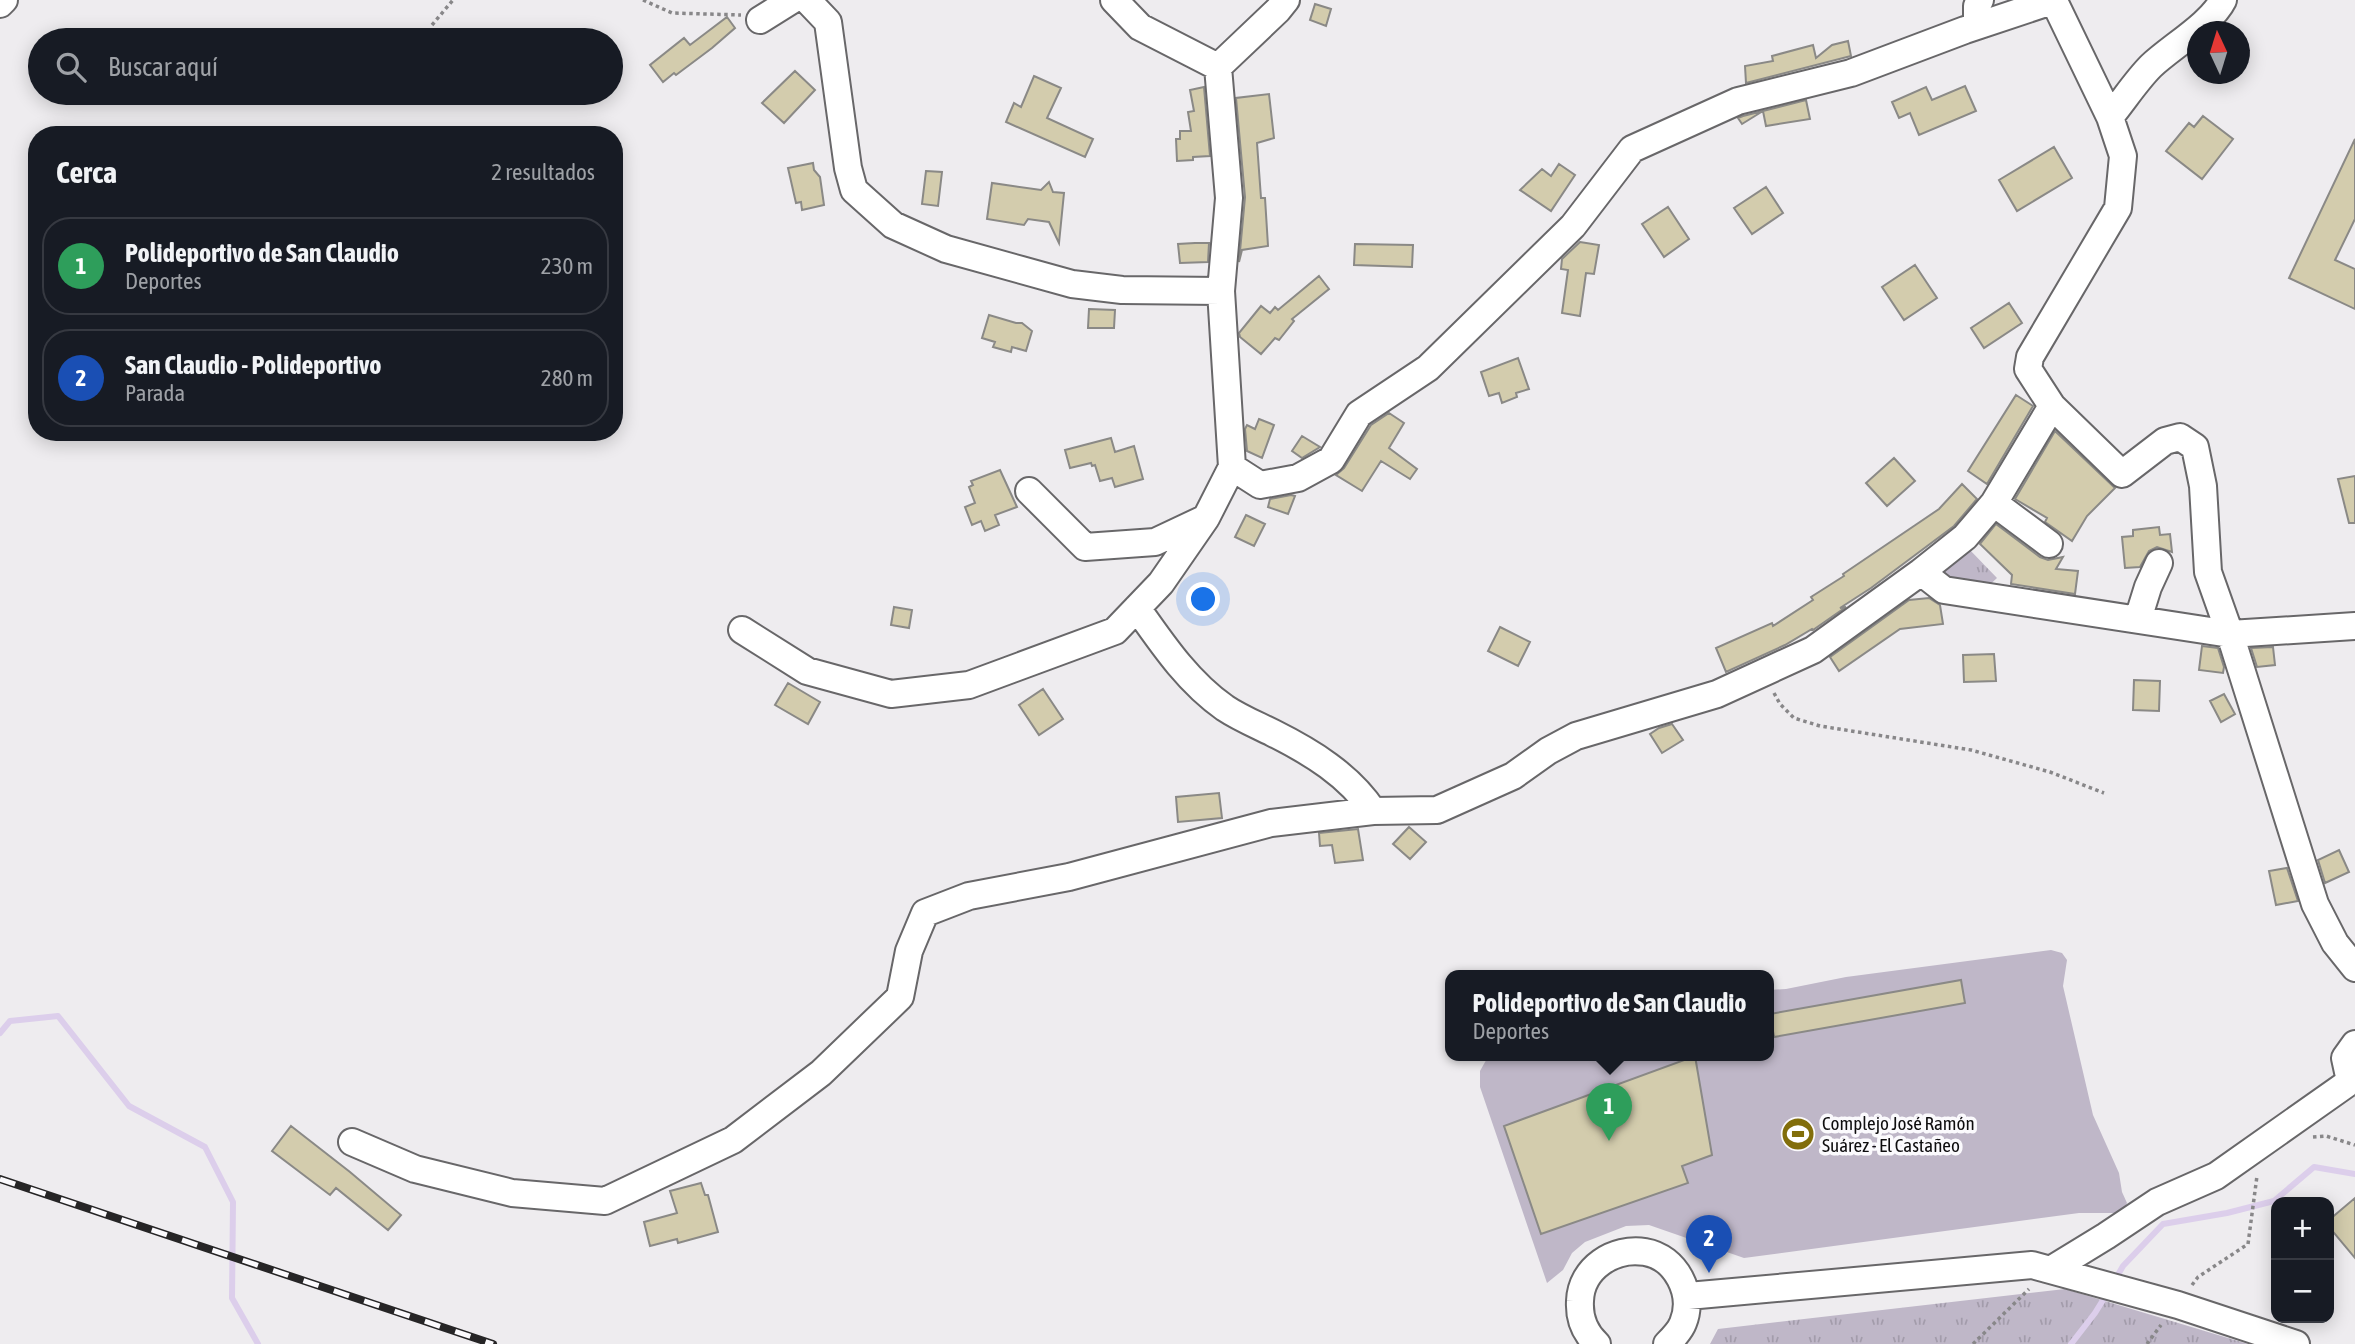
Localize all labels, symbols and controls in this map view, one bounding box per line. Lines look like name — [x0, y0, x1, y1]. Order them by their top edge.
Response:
north arrow — [2187, 21, 2250, 84]
search box — [28, 28, 623, 105]
icon: search — [52, 48, 90, 86]
text: Buscar aquí — [108, 52, 218, 82]
text: Cerca — [56, 155, 117, 189]
text: 2 resultados — [491, 159, 595, 185]
text: Polideportivo de San Claudio — [125, 238, 399, 268]
text: 1 — [76, 253, 86, 279]
text: 230 m — [541, 253, 593, 279]
text: Deportes — [125, 268, 202, 294]
text: San Claudio - Polideportivo — [125, 350, 381, 380]
text: 2 — [76, 365, 86, 391]
text: 280 m — [541, 365, 593, 391]
text: Parada — [125, 380, 185, 406]
your location — [1186, 582, 1220, 616]
popup — [1445, 970, 1774, 1061]
text: Polideportivo de San Claudio — [1473, 988, 1747, 1018]
text: Deportes — [1473, 1018, 1549, 1044]
pin: 1 — [1586, 1083, 1632, 1141]
place label: Complejo José Ramón Suárez - El Castañeo — [1822, 1112, 1975, 1156]
sports icon: Complejo José Ramón Suárez - El Castañeo — [1779, 1115, 1817, 1153]
map controls — [2271, 1197, 2334, 1323]
button: + — [2271, 1197, 2334, 1260]
pin: 2 — [1686, 1215, 1732, 1273]
button: − — [2271, 1260, 2334, 1323]

